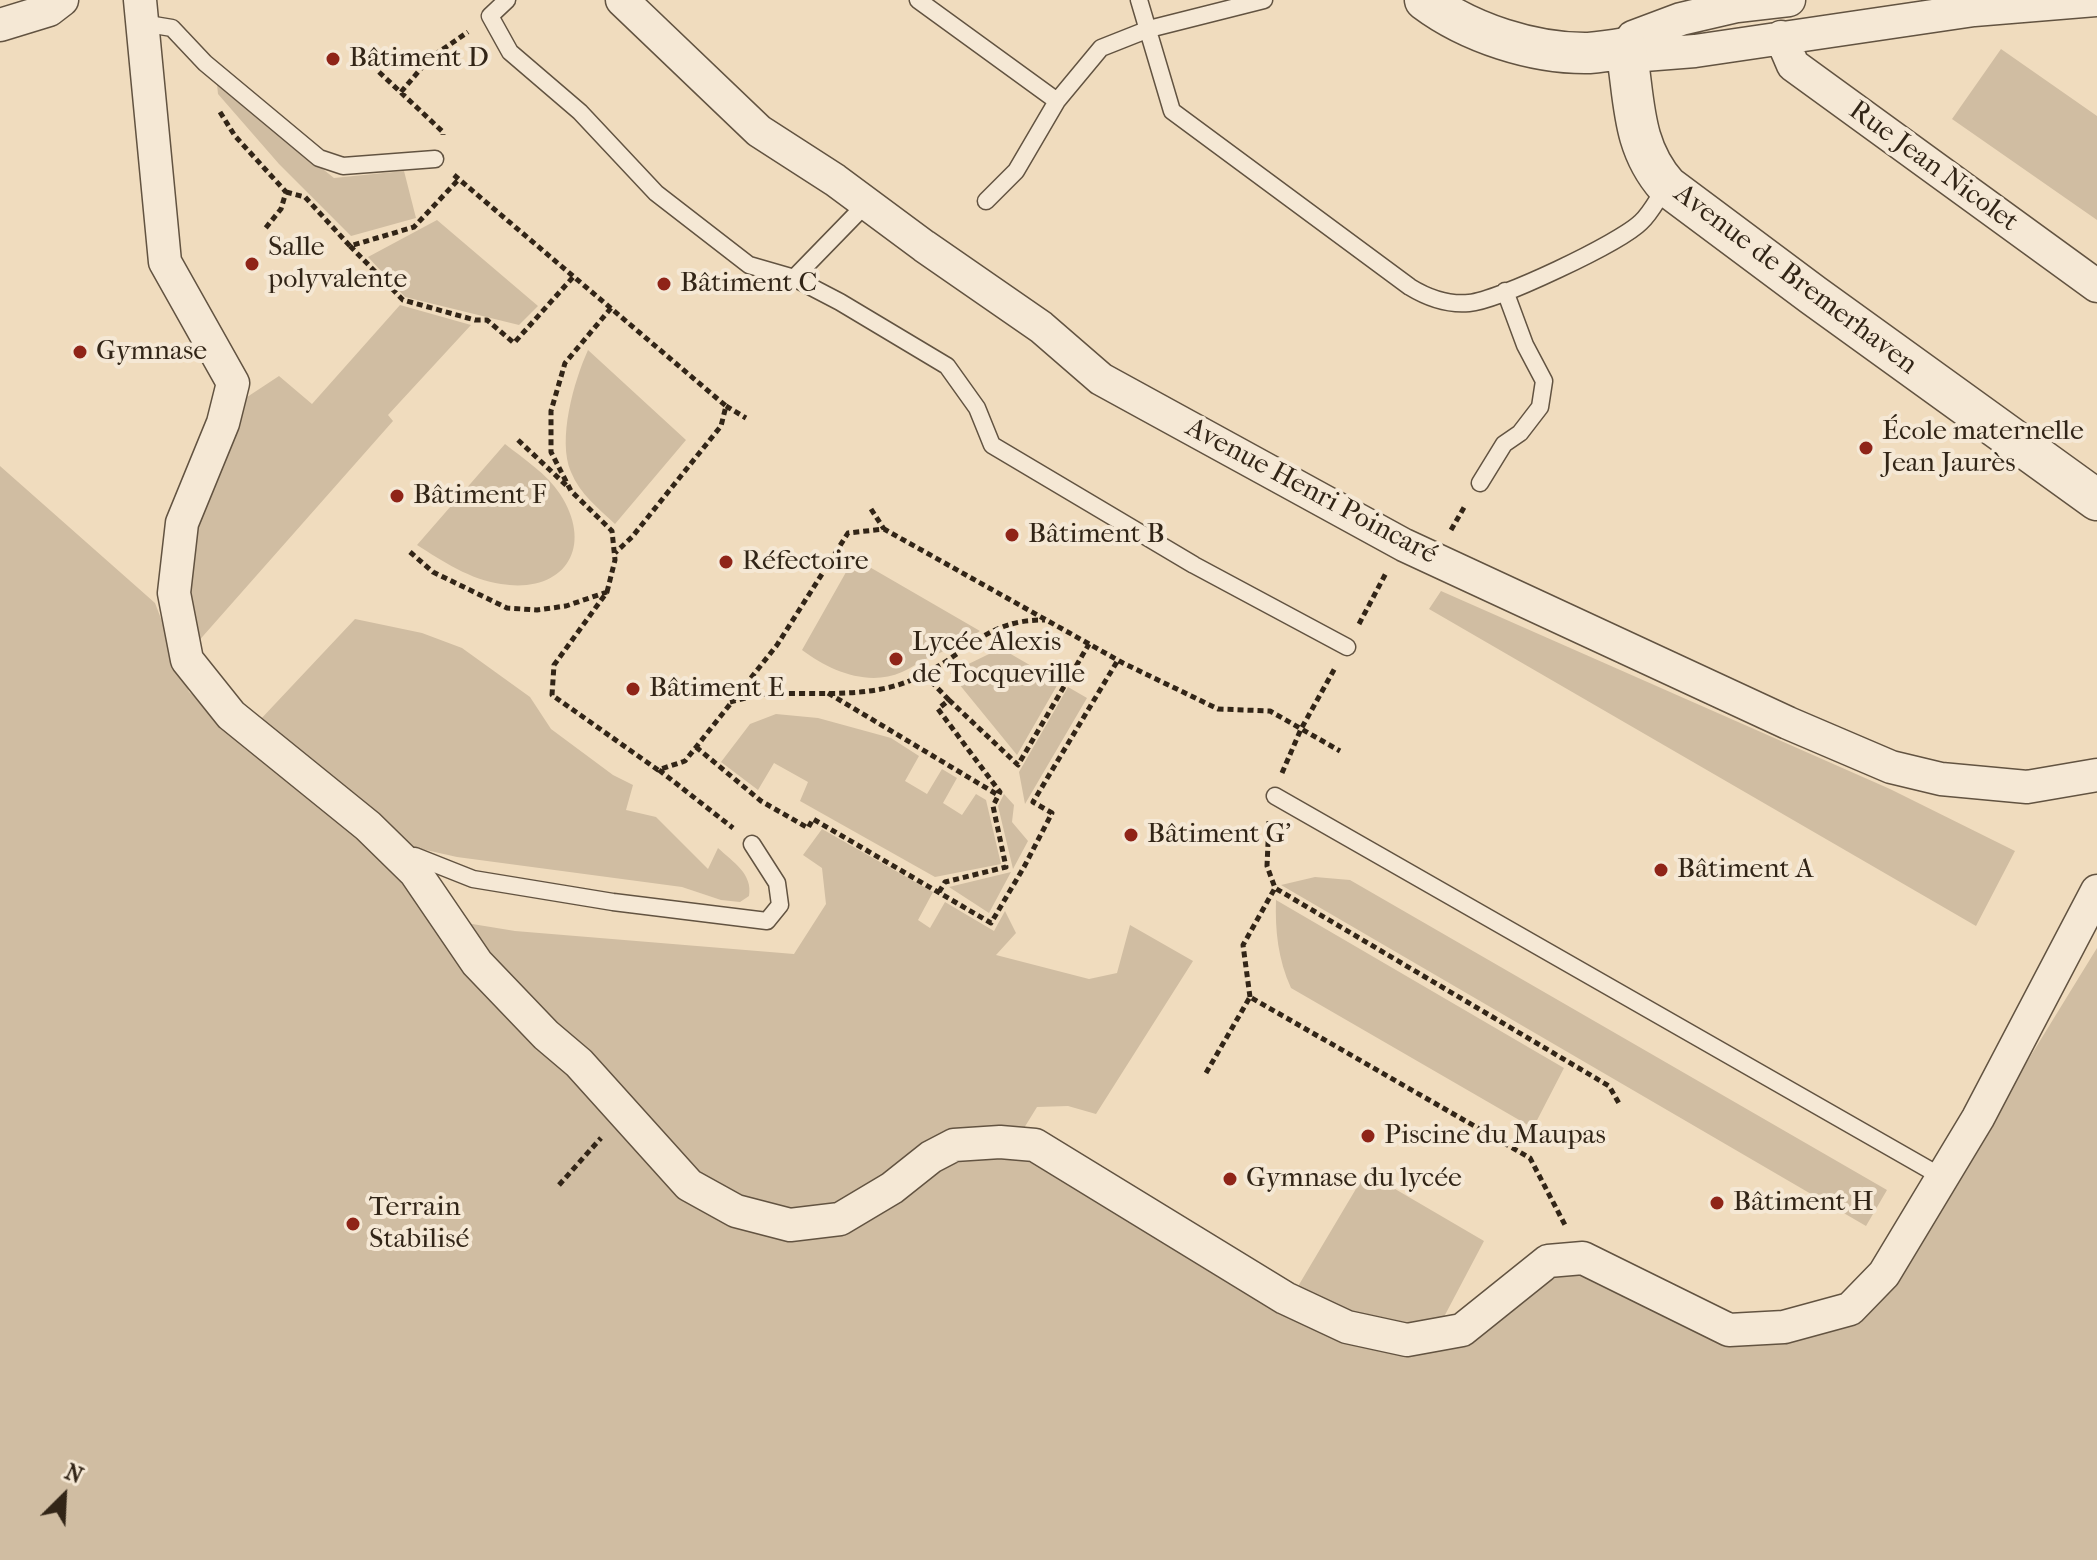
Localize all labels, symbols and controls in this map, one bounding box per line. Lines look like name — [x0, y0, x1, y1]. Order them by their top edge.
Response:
place label: Bâtiment D — [349, 42, 489, 76]
marker: Bâtiment D — [324, 50, 342, 68]
street label: Rue Jean Nicolet — [1842, 94, 2024, 240]
street label: Avenue de Bremerhaven — [1667, 178, 1923, 382]
place label: Salle polyvalente — [268, 231, 407, 297]
marker: Salle polyvalente — [243, 255, 261, 273]
place label: Bâtiment C — [680, 267, 817, 301]
marker: Bâtiment C — [655, 275, 673, 293]
place label: Gymnase — [96, 335, 207, 369]
marker: Gymnase — [71, 343, 89, 361]
street label: Avenue Henri Poincaré — [1179, 411, 1443, 573]
place label: École maternelle Jean Jaurès — [1882, 415, 2084, 481]
marker: École maternelle Jean Jaurès — [1857, 439, 1875, 457]
place label: Bâtiment F — [413, 479, 546, 513]
marker: Bâtiment F — [388, 487, 406, 505]
place label: Bâtiment B — [1028, 518, 1165, 552]
marker: Bâtiment B — [1003, 526, 1021, 544]
place label: Réfectoire — [742, 545, 869, 579]
marker: Réfectoire — [717, 553, 735, 571]
place label: Lycée Alexis de Tocqueville — [912, 626, 1085, 692]
marker: Lycée Alexis de Tocqueville — [887, 650, 905, 668]
place label: Bâtiment E — [649, 672, 785, 706]
marker: Bâtiment E — [624, 680, 642, 698]
place label: Bâtiment G' — [1147, 818, 1291, 852]
marker: Bâtiment G' — [1122, 826, 1140, 844]
place label: Bâtiment A — [1677, 853, 1814, 887]
marker: Bâtiment A — [1652, 861, 1670, 879]
place label: Piscine du Maupas — [1384, 1119, 1606, 1153]
marker: Piscine du Maupas — [1359, 1127, 1377, 1145]
place label: Gymnase du lycée — [1246, 1162, 1462, 1196]
marker: Gymnase du lycée — [1221, 1170, 1239, 1188]
place label: Bâtiment H — [1733, 1186, 1874, 1220]
place label: Terrain Stabilisé — [369, 1191, 469, 1257]
marker: Bâtiment H — [1708, 1194, 1726, 1212]
marker: Terrain Stabilisé — [344, 1215, 362, 1233]
north arrow — [24, 1456, 104, 1536]
text: N — [61, 1459, 87, 1489]

